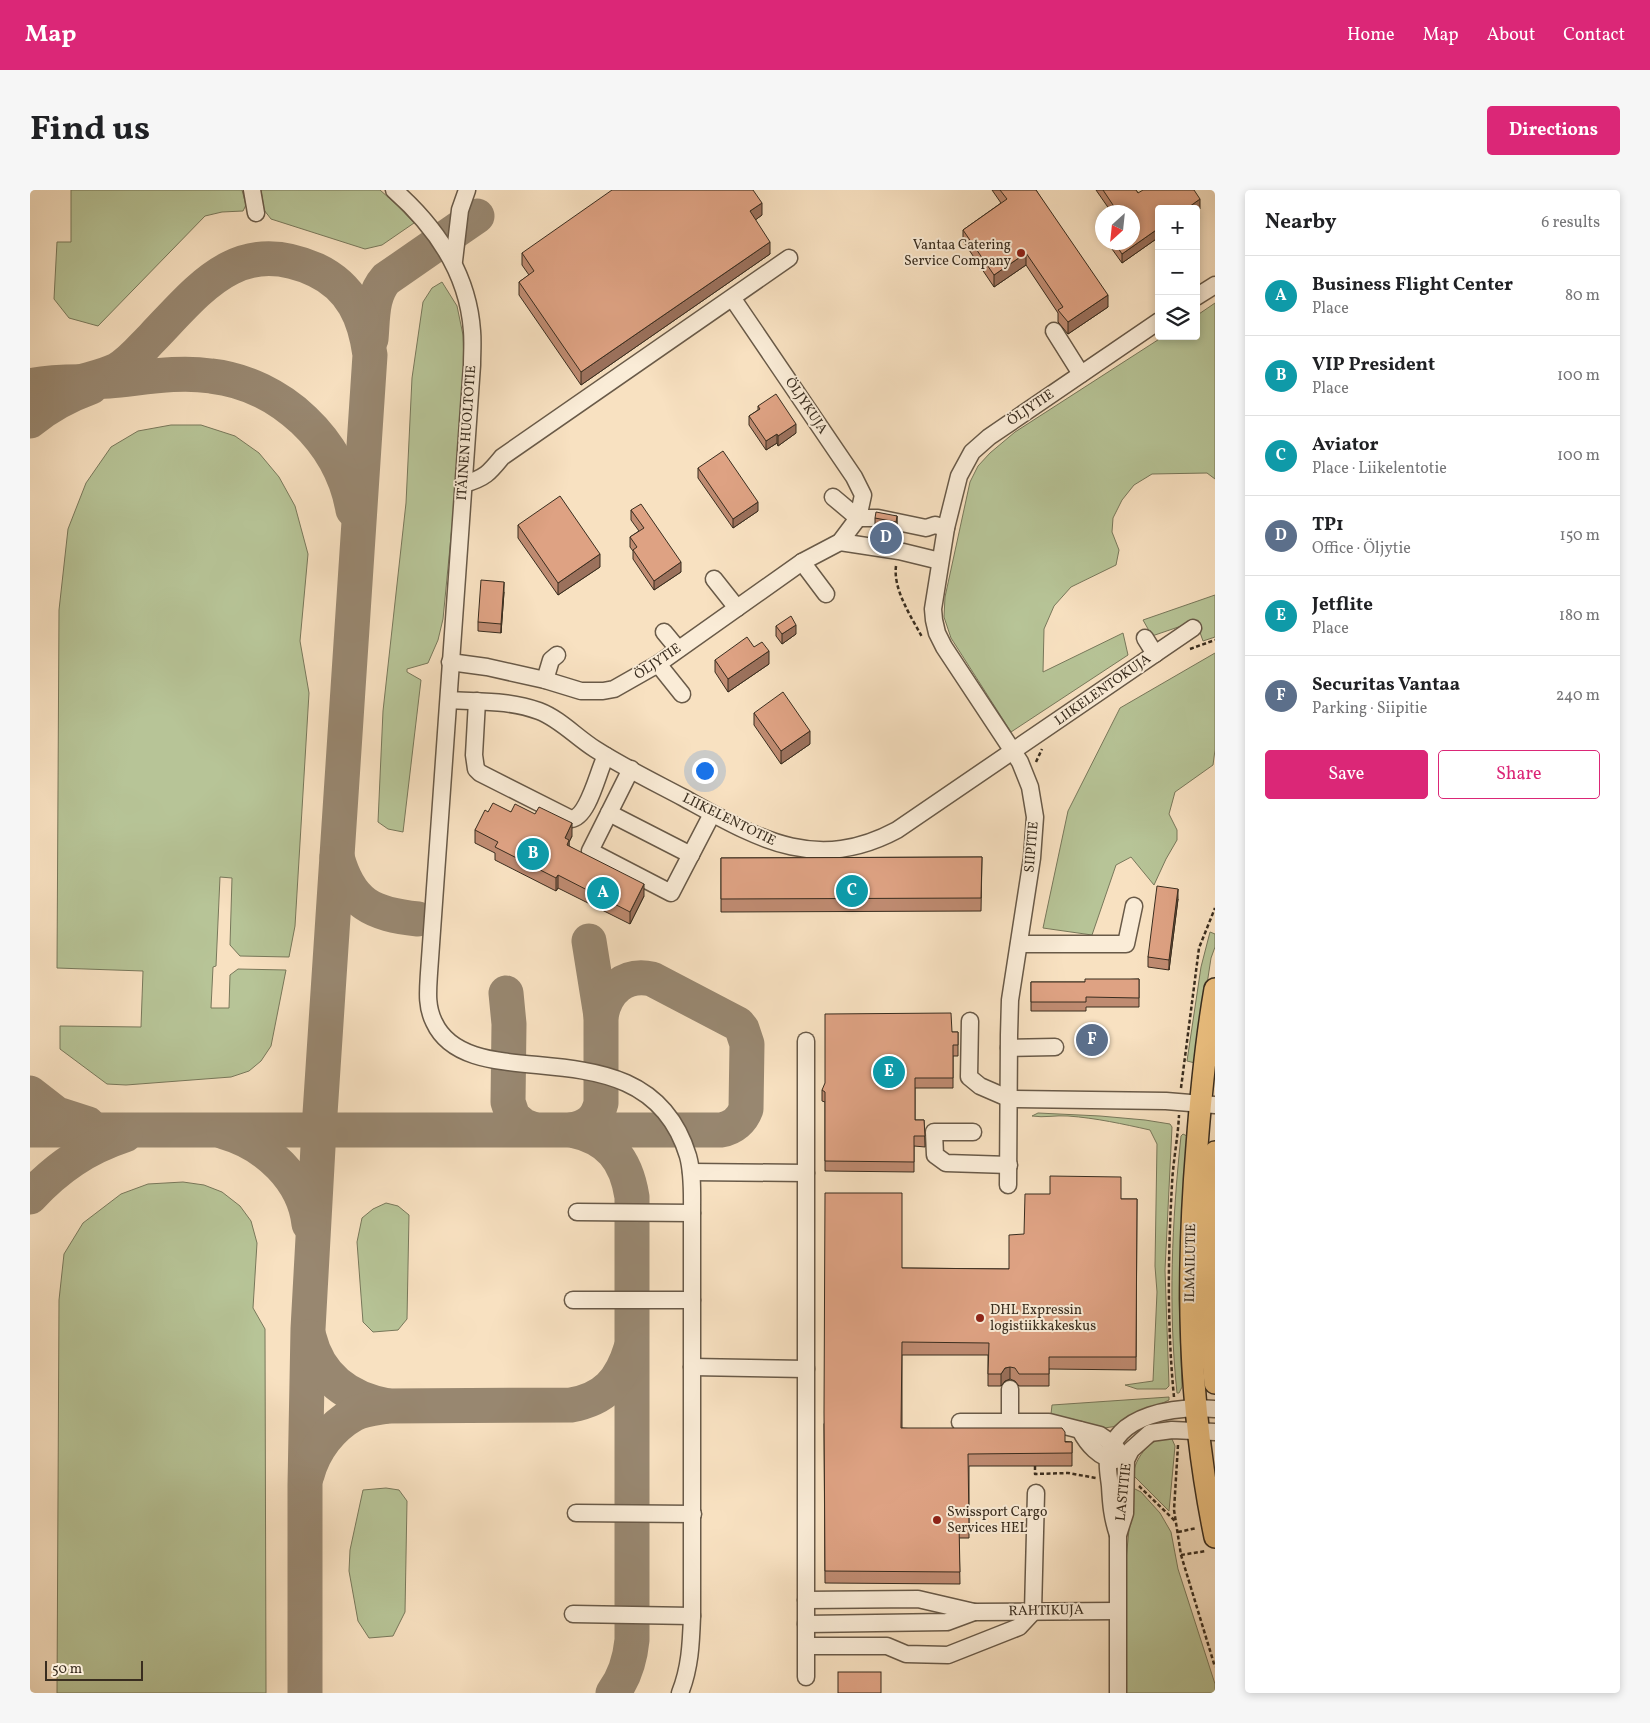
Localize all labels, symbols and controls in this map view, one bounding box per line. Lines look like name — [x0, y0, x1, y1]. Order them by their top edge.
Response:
text: Map — [25, 18, 76, 52]
text: Home — [1347, 23, 1395, 48]
text: Map — [1423, 23, 1459, 48]
text: About — [1487, 23, 1535, 48]
text: Contact — [1563, 23, 1625, 48]
text: Find us — [30, 106, 150, 154]
button: Directions — [1487, 106, 1620, 155]
north arrow — [1095, 205, 1140, 250]
map controls — [1155, 205, 1200, 340]
button: + — [1155, 205, 1200, 250]
text: Nearby — [1265, 208, 1336, 237]
text: 6 results — [1541, 212, 1600, 234]
place label: Vantaa Catering Service Company — [904, 236, 1011, 271]
marker: Vantaa Catering Service Company — [1015, 247, 1027, 259]
button: − — [1155, 250, 1200, 295]
text: Business Flight Center — [1312, 272, 1513, 298]
text: A — [1275, 285, 1287, 307]
text: 80 m — [1565, 285, 1600, 307]
button: layers — [1155, 295, 1200, 340]
text: Place — [1312, 298, 1349, 320]
text: VIP President — [1312, 352, 1435, 378]
street label: ITÄINEN HUOLTOTIE — [453, 365, 481, 501]
text: B — [1276, 365, 1286, 387]
text: 100 m — [1557, 365, 1600, 387]
street label: ÖLJYKUJA — [780, 374, 832, 438]
text: Place — [1312, 378, 1349, 400]
street label: ÖLJYTIE — [1004, 385, 1058, 431]
text: Aviator — [1312, 432, 1379, 458]
text: C — [1276, 445, 1286, 467]
text: 100 m — [1557, 445, 1600, 467]
text: Place · Liikelentotie — [1312, 458, 1447, 480]
text: TP1 — [1312, 512, 1344, 538]
pin: D — [870, 519, 902, 557]
text: D — [1275, 525, 1287, 547]
text: 150 m — [1559, 525, 1600, 547]
text: Office · Öljytie — [1312, 538, 1411, 560]
text: Jetflite — [1312, 592, 1373, 618]
text: E — [1276, 605, 1286, 627]
text: 180 m — [1559, 605, 1600, 627]
text: Place — [1312, 618, 1349, 640]
street label: ÖLJYTIE — [631, 639, 685, 685]
street label: LIIKELENTOKUJA — [1051, 650, 1155, 730]
text: Securitas Vantaa — [1312, 672, 1460, 698]
text: F — [1276, 685, 1286, 707]
text: 240 m — [1556, 685, 1600, 707]
text: Parking · Siipitie — [1312, 698, 1427, 720]
button: Save — [1265, 750, 1428, 799]
button: Share — [1438, 750, 1600, 799]
your location — [692, 758, 718, 784]
street label: LIIKELENTOTIE — [679, 789, 779, 851]
street label: SIIPITIE — [1020, 820, 1044, 874]
pin: B — [517, 835, 549, 873]
pin: C — [836, 872, 868, 910]
pin: A — [587, 874, 619, 912]
pin: F — [1076, 1021, 1108, 1059]
pin: E — [873, 1053, 905, 1091]
street label: ILMAILUTIE — [1181, 1223, 1201, 1303]
place label: DHL Expressin logistiikkakeskus — [990, 1301, 1096, 1336]
marker: DHL Expressin logistiikkakeskus — [974, 1312, 986, 1324]
street label: LASTITIE — [1111, 1462, 1137, 1522]
place label: Swissport Cargo Services HEL — [947, 1503, 1047, 1538]
marker: Swissport Cargo Services HEL — [931, 1514, 943, 1526]
street label: RAHTIKUJA — [1008, 1601, 1084, 1621]
scale bar — [45, 1658, 142, 1681]
text: 50 m — [52, 1660, 82, 1679]

